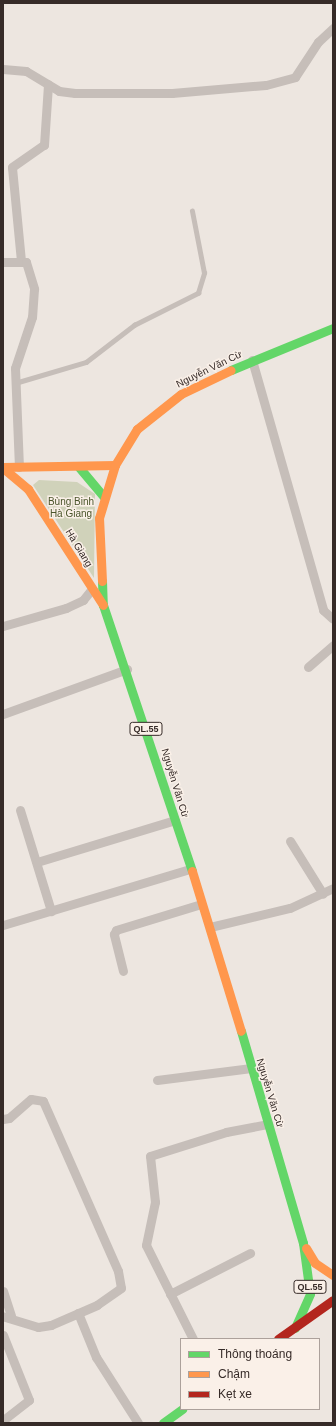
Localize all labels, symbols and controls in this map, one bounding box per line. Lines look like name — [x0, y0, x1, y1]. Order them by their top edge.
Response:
street label: Nguyễn Văn Cừ — [174, 348, 244, 390]
park label: Bùng Binh Hà Giang — [48, 495, 94, 518]
street label: Hà Giang — [63, 527, 95, 569]
road number: QL.55 — [129, 722, 163, 736]
street label: Nguyễn Văn Cừ — [159, 747, 191, 819]
street label: Nguyễn Văn Cừ — [254, 1057, 286, 1129]
road number: QL.55 — [293, 1280, 327, 1294]
legend — [180, 1338, 320, 1410]
text: Thông thoáng — [218, 1347, 292, 1361]
text: Chậm — [218, 1367, 250, 1381]
text: Kẹt xe — [218, 1387, 252, 1401]

